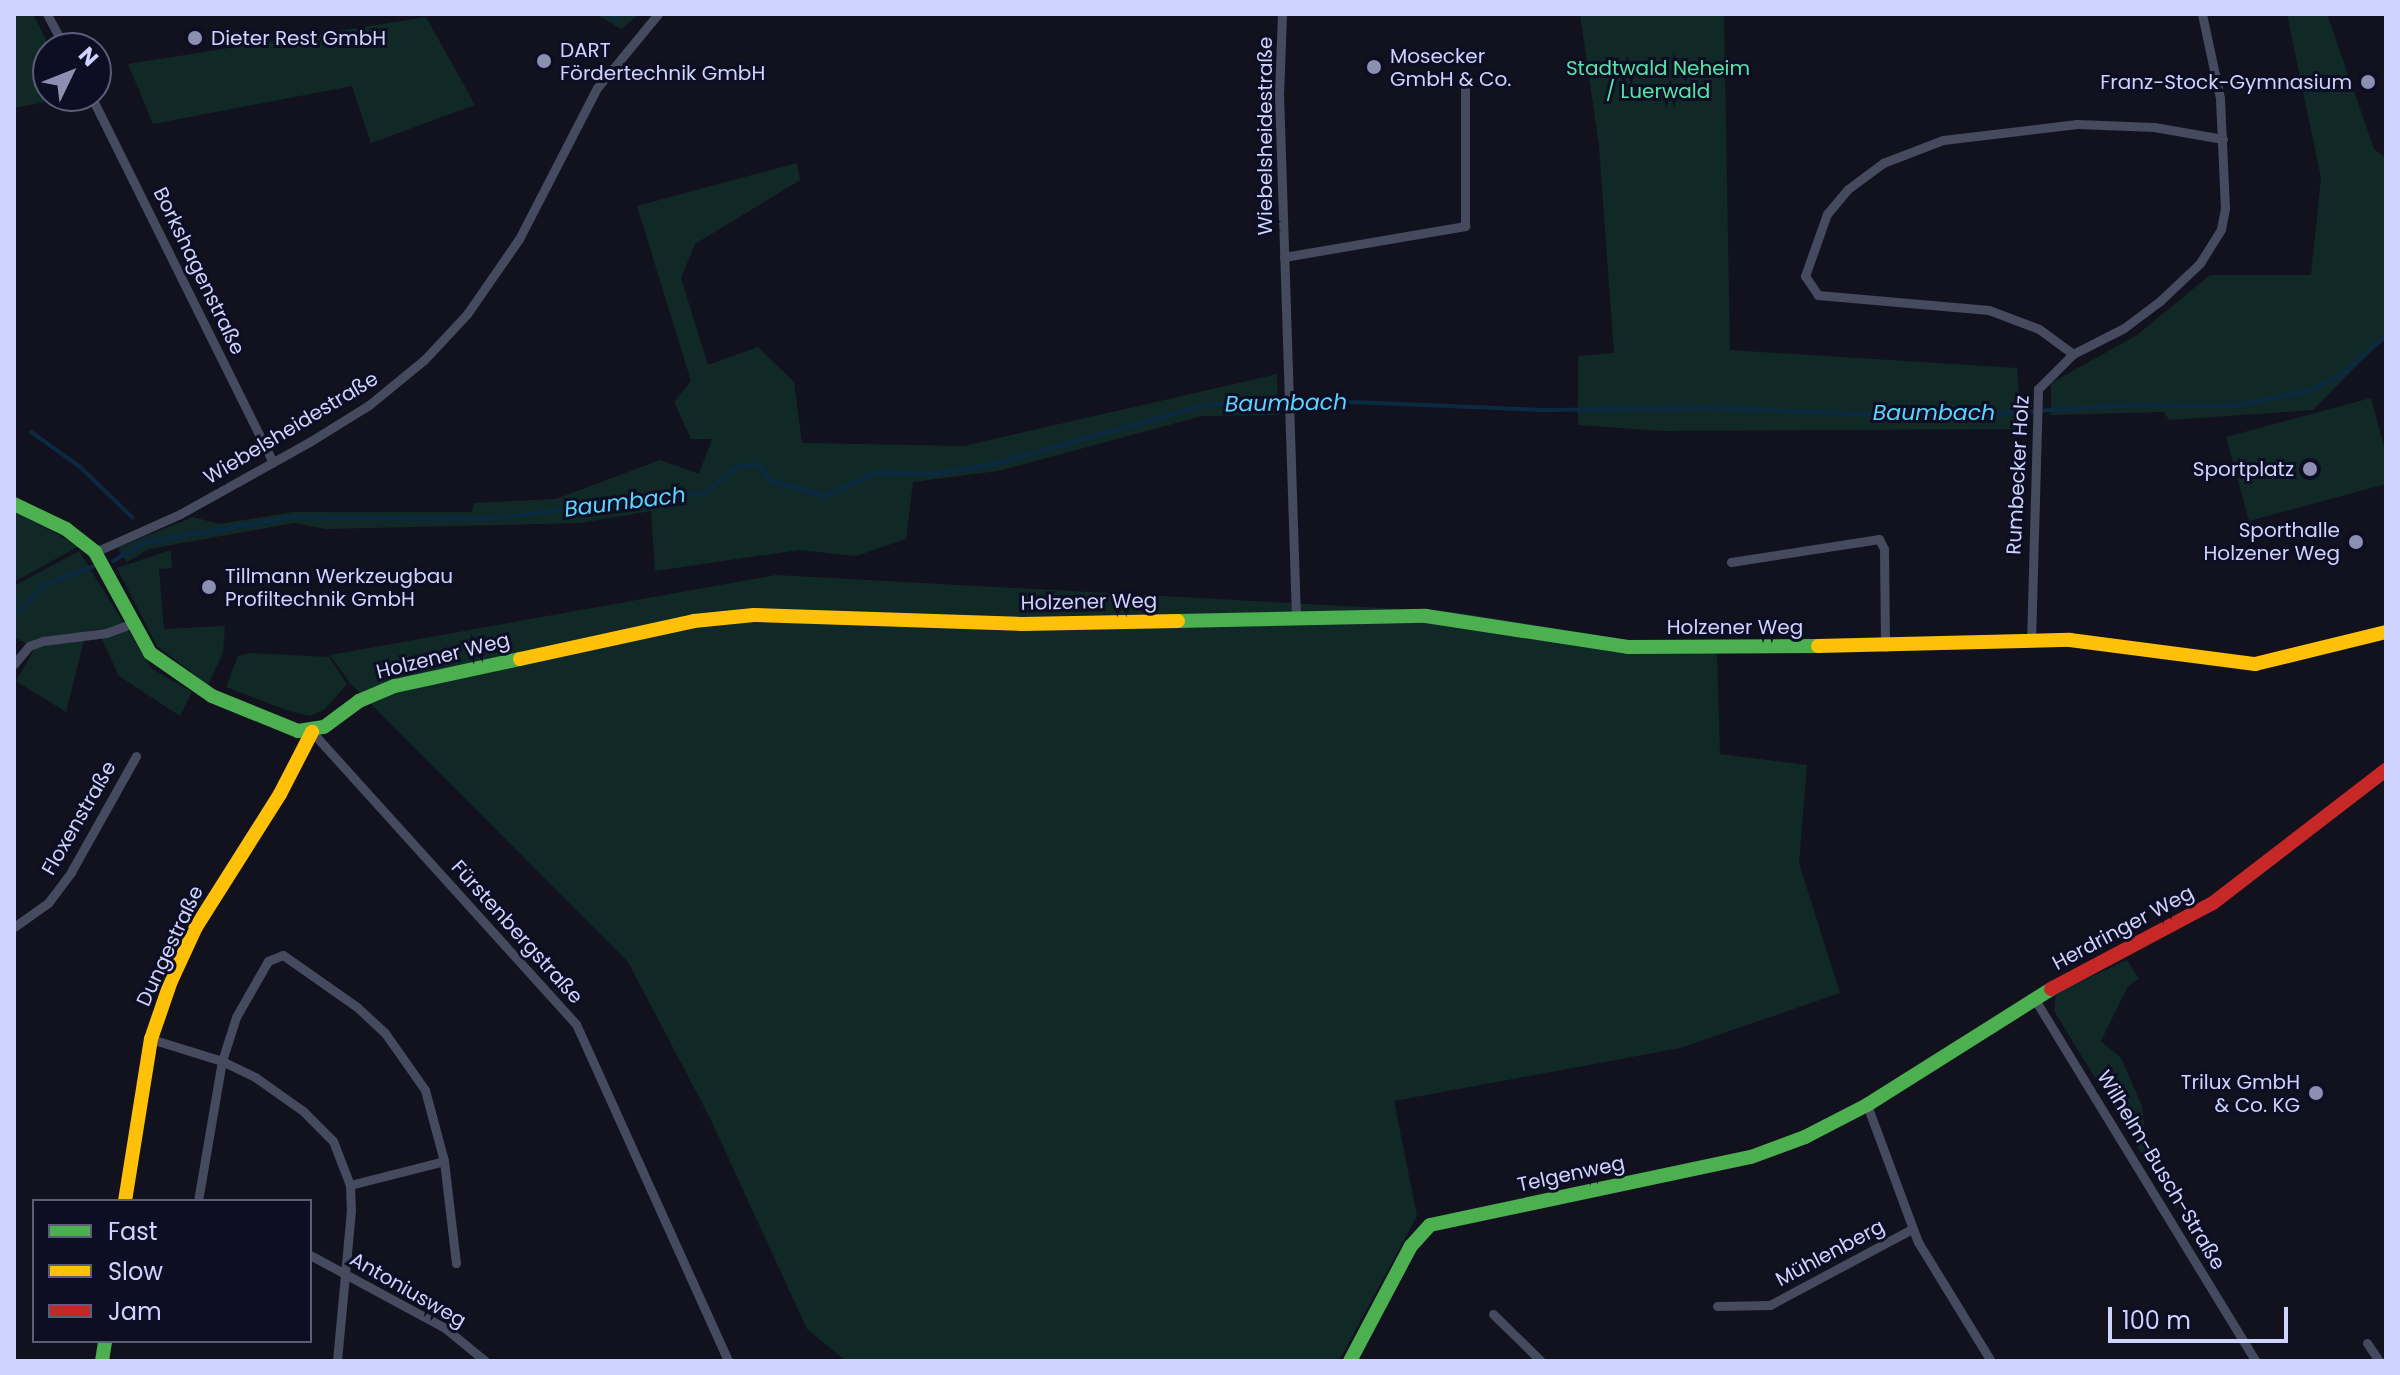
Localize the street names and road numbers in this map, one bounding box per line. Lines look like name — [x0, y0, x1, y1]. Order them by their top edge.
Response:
street label: Wiebelsheidestraße — [1253, 37, 1277, 235]
street label: Borkshagenstraße — [148, 183, 250, 359]
street label: Wiebelsheidestraße — [200, 366, 382, 490]
street label: Rumbecker Holz — [2002, 395, 2034, 555]
street label: Holzener Weg — [1021, 589, 1157, 615]
street label: Holzener Weg — [1667, 615, 1803, 639]
street label: Holzener Weg — [374, 628, 512, 684]
street label: Floxenstraße — [37, 757, 121, 879]
street label: Fürstenbergstraße — [446, 855, 588, 1009]
street label: Herdringer Weg — [2048, 881, 2198, 975]
street label: Dungestraße — [132, 882, 208, 1010]
street label: Wilhelm-Busch-Straße — [2092, 1066, 2230, 1274]
street label: Telgenweg — [1515, 1151, 1627, 1197]
street label: Mühlenberg — [1771, 1214, 1889, 1292]
street label: Antoniusweg — [346, 1247, 470, 1333]

